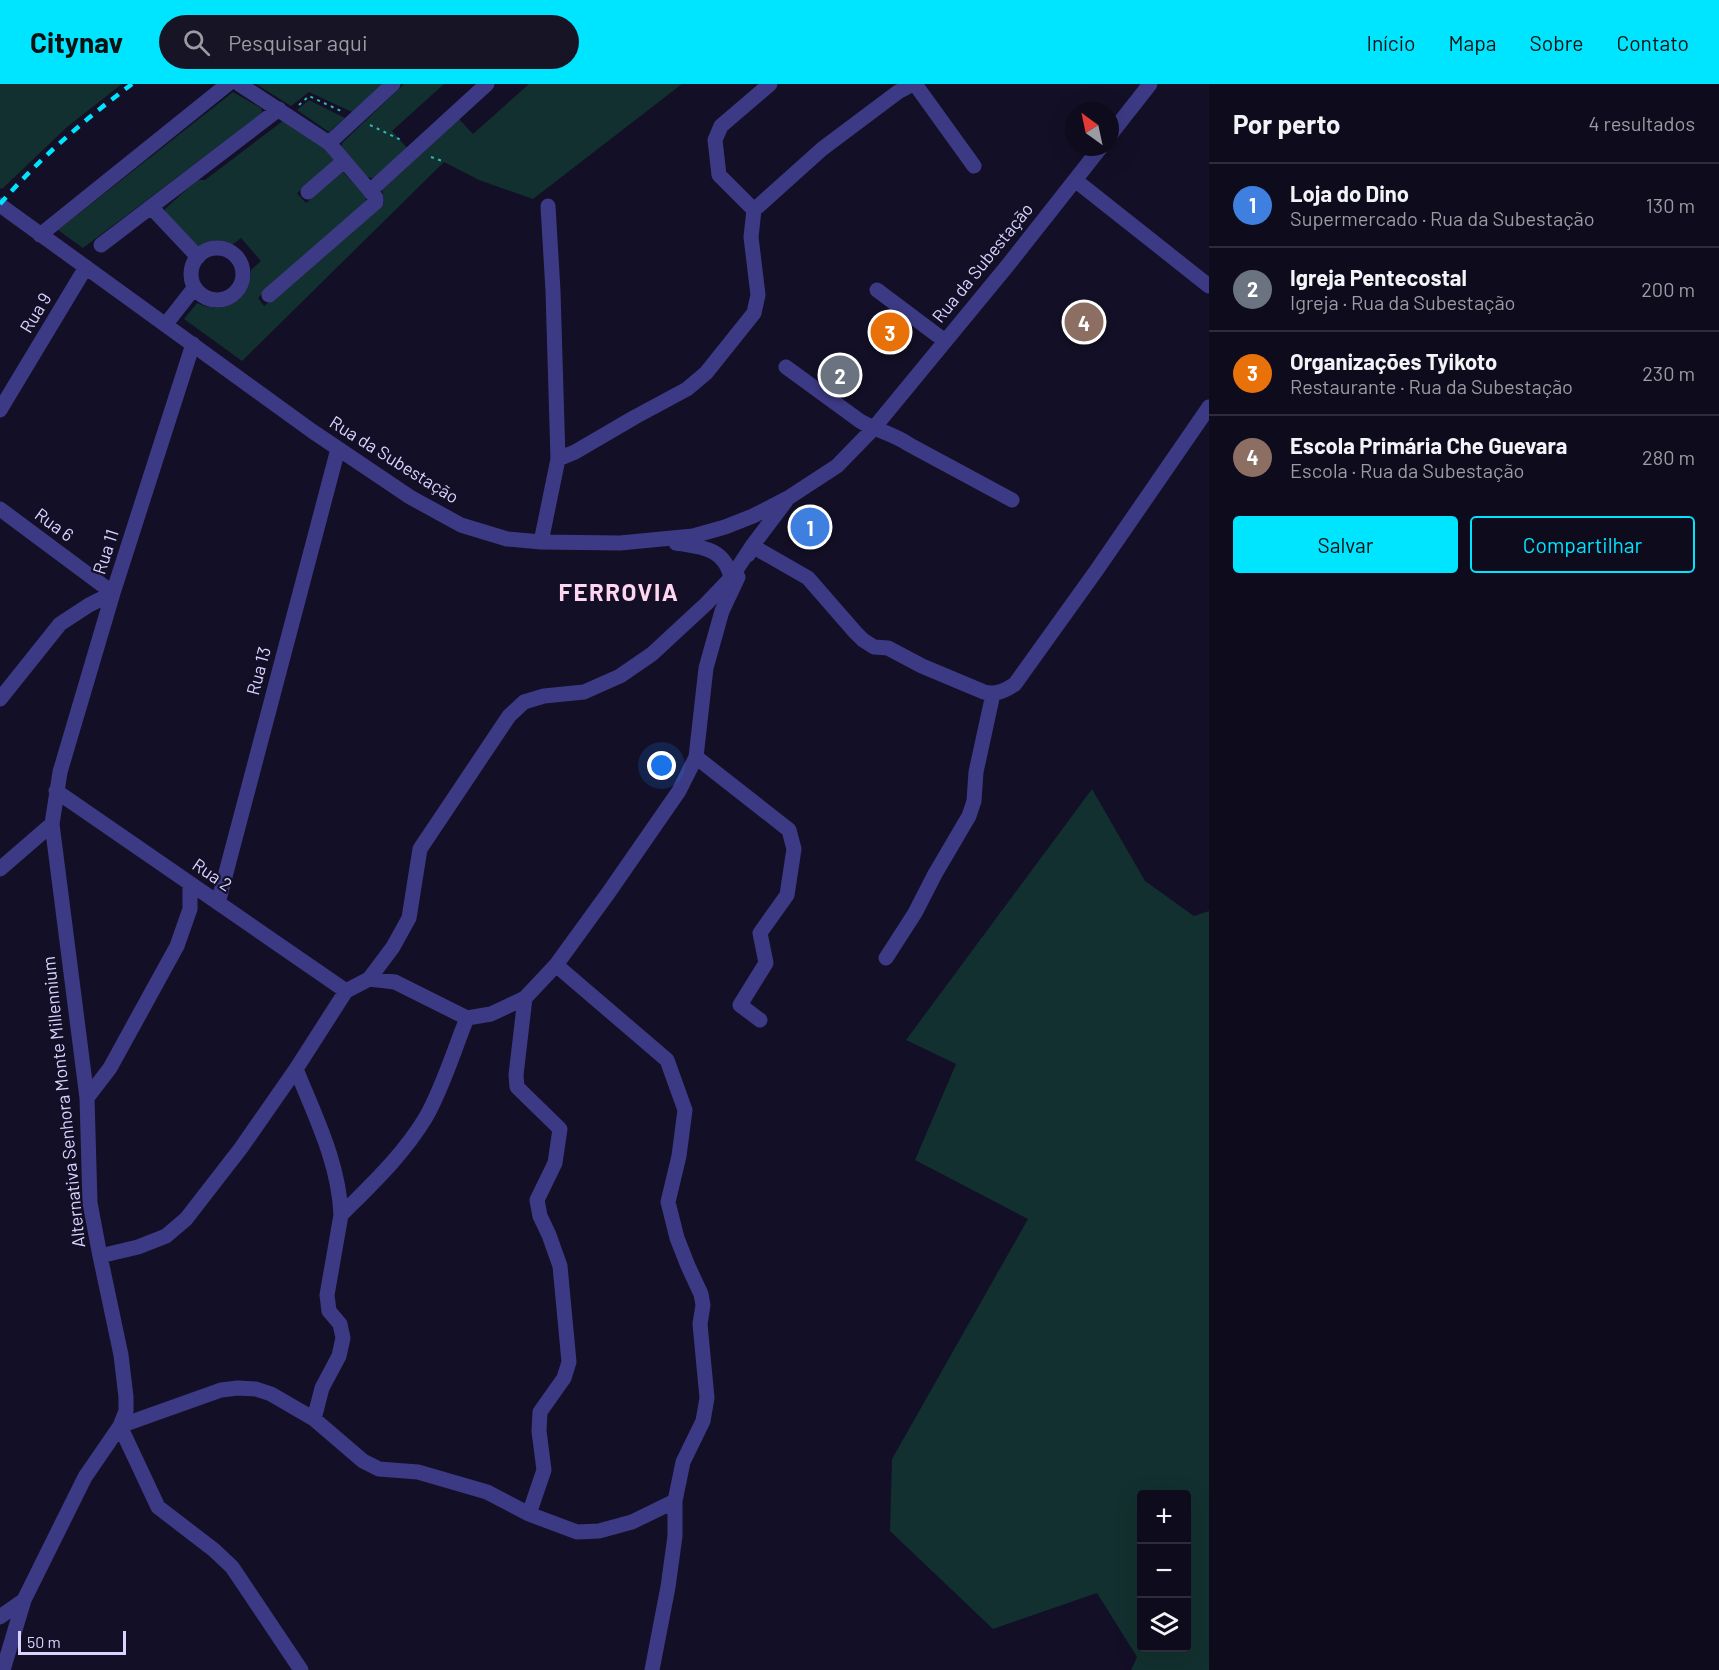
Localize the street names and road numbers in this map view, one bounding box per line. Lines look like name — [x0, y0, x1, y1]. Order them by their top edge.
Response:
street label: Rua da Subestação — [927, 198, 1037, 327]
street label: Rua 9 — [15, 288, 56, 337]
street label: Rua da Subestação — [326, 411, 463, 508]
street label: Rua 6 — [31, 503, 78, 546]
street label: Rua 11 — [87, 526, 123, 577]
street label: Rua 13 — [241, 644, 275, 697]
street label: Rua 2 — [189, 853, 237, 895]
street label: Alternativa Senhora Monte Millennium — [37, 955, 89, 1249]

